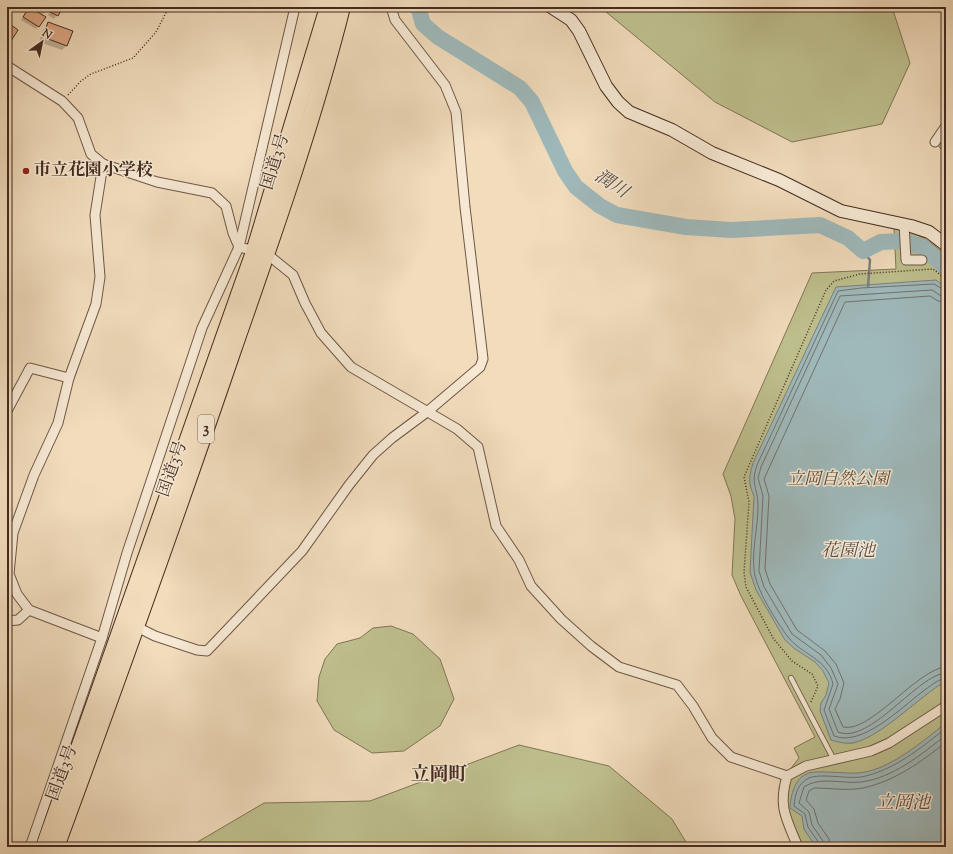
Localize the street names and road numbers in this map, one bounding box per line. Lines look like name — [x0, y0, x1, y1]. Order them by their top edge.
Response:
street label: 国道3号 — [256, 131, 296, 193]
road number: 3 — [198, 415, 214, 443]
street label: 国道3号 — [152, 438, 194, 500]
street label: 国道3号 — [42, 742, 84, 804]

